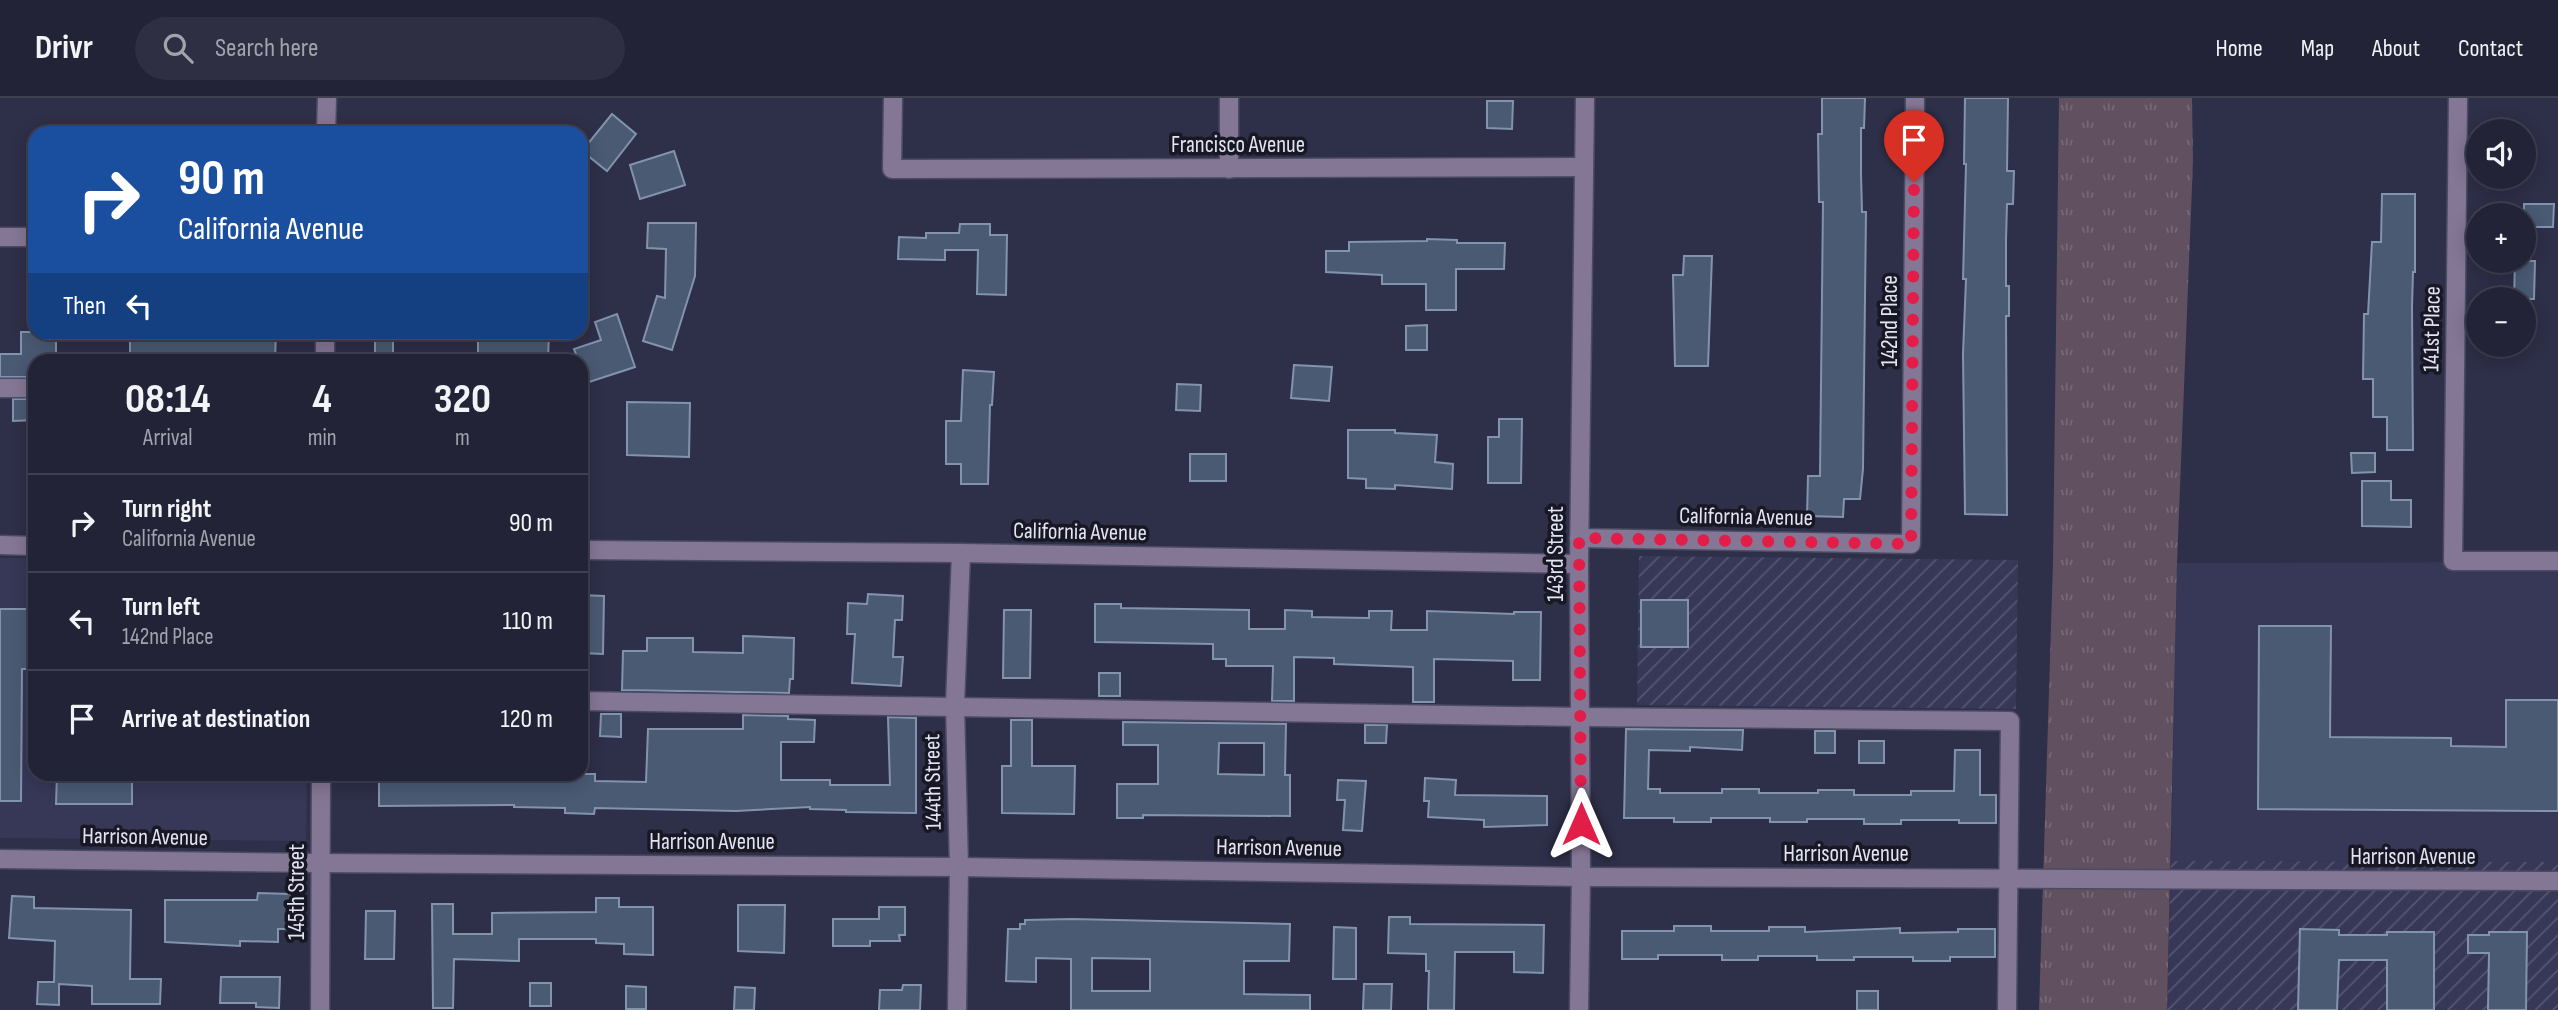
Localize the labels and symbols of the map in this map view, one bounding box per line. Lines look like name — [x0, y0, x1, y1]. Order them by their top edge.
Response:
pin — [1884, 110, 1944, 182]
street label: Francisco Avenue — [1171, 131, 1305, 159]
street label: 142nd Place — [1876, 275, 1904, 367]
street label: 141st Place — [2417, 286, 2447, 372]
street label: California Avenue — [1679, 502, 1813, 532]
street label: 143rd Street — [1542, 506, 1570, 602]
street label: California Avenue — [1013, 517, 1147, 547]
street label: 144th Street — [918, 734, 948, 830]
position arrow — [1544, 787, 1618, 861]
street label: Harrison Avenue — [82, 822, 208, 852]
street label: Harrison Avenue — [649, 828, 775, 856]
street label: Harrison Avenue — [1216, 833, 1342, 863]
street label: Harrison Avenue — [1783, 840, 1909, 868]
street label: Harrison Avenue — [2350, 843, 2476, 871]
street label: 145th Street — [283, 844, 311, 940]

